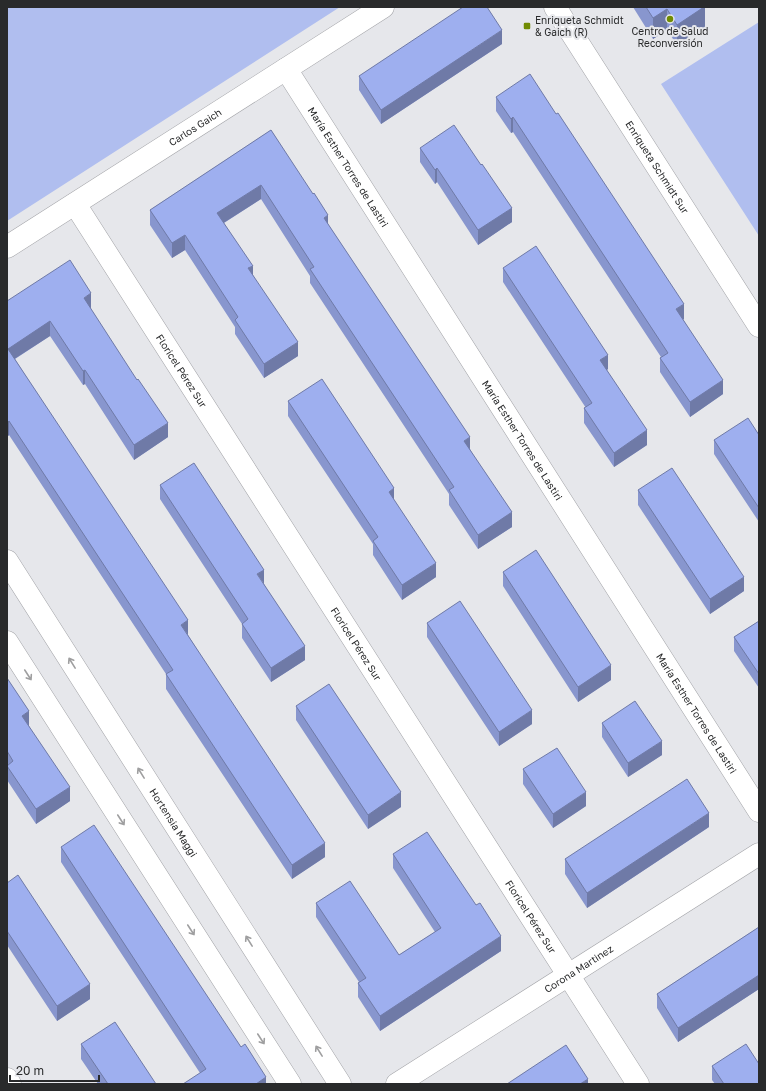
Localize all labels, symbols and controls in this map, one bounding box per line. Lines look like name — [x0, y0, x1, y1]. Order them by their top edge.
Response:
place label: Enriqueta Schmidt & Gaich (R) — [535, 14, 624, 38]
marker: Centro de Salud Reconversión — [665, 14, 675, 24]
marker: Enriqueta Schmidt & Gaich (R) — [522, 21, 532, 31]
place label: Centro de Salud Reconversión — [632, 25, 708, 49]
street label: María Esther Torres de Lastiri — [306, 105, 391, 229]
street label: Carlos Gaich — [166, 106, 224, 148]
street label: Enriqueta Schmidt Sur — [623, 118, 691, 216]
street label: Floricel Pérez Sur — [154, 332, 210, 410]
street label: María Esther Torres de Lastiri — [480, 378, 565, 502]
street label: Floricel Pérez Sur — [328, 605, 384, 683]
street label: María Esther Torres de Lastiri — [654, 651, 739, 775]
one-way arrow — [67, 657, 75, 669]
one-way arrow — [24, 669, 32, 680]
one-way arrow — [137, 767, 145, 779]
street label: Hortensia Maggi — [147, 786, 200, 859]
one-way arrow — [117, 814, 125, 825]
street label: Floricel Pérez Sur — [503, 878, 559, 956]
one-way arrow — [187, 924, 195, 935]
one-way arrow — [245, 936, 253, 947]
street label: Corona Martinez — [542, 942, 615, 995]
one-way arrow — [257, 1033, 265, 1044]
one-way arrow — [314, 1045, 322, 1057]
scale bar — [10, 1057, 99, 1083]
text: 20 m — [16, 1063, 44, 1078]

